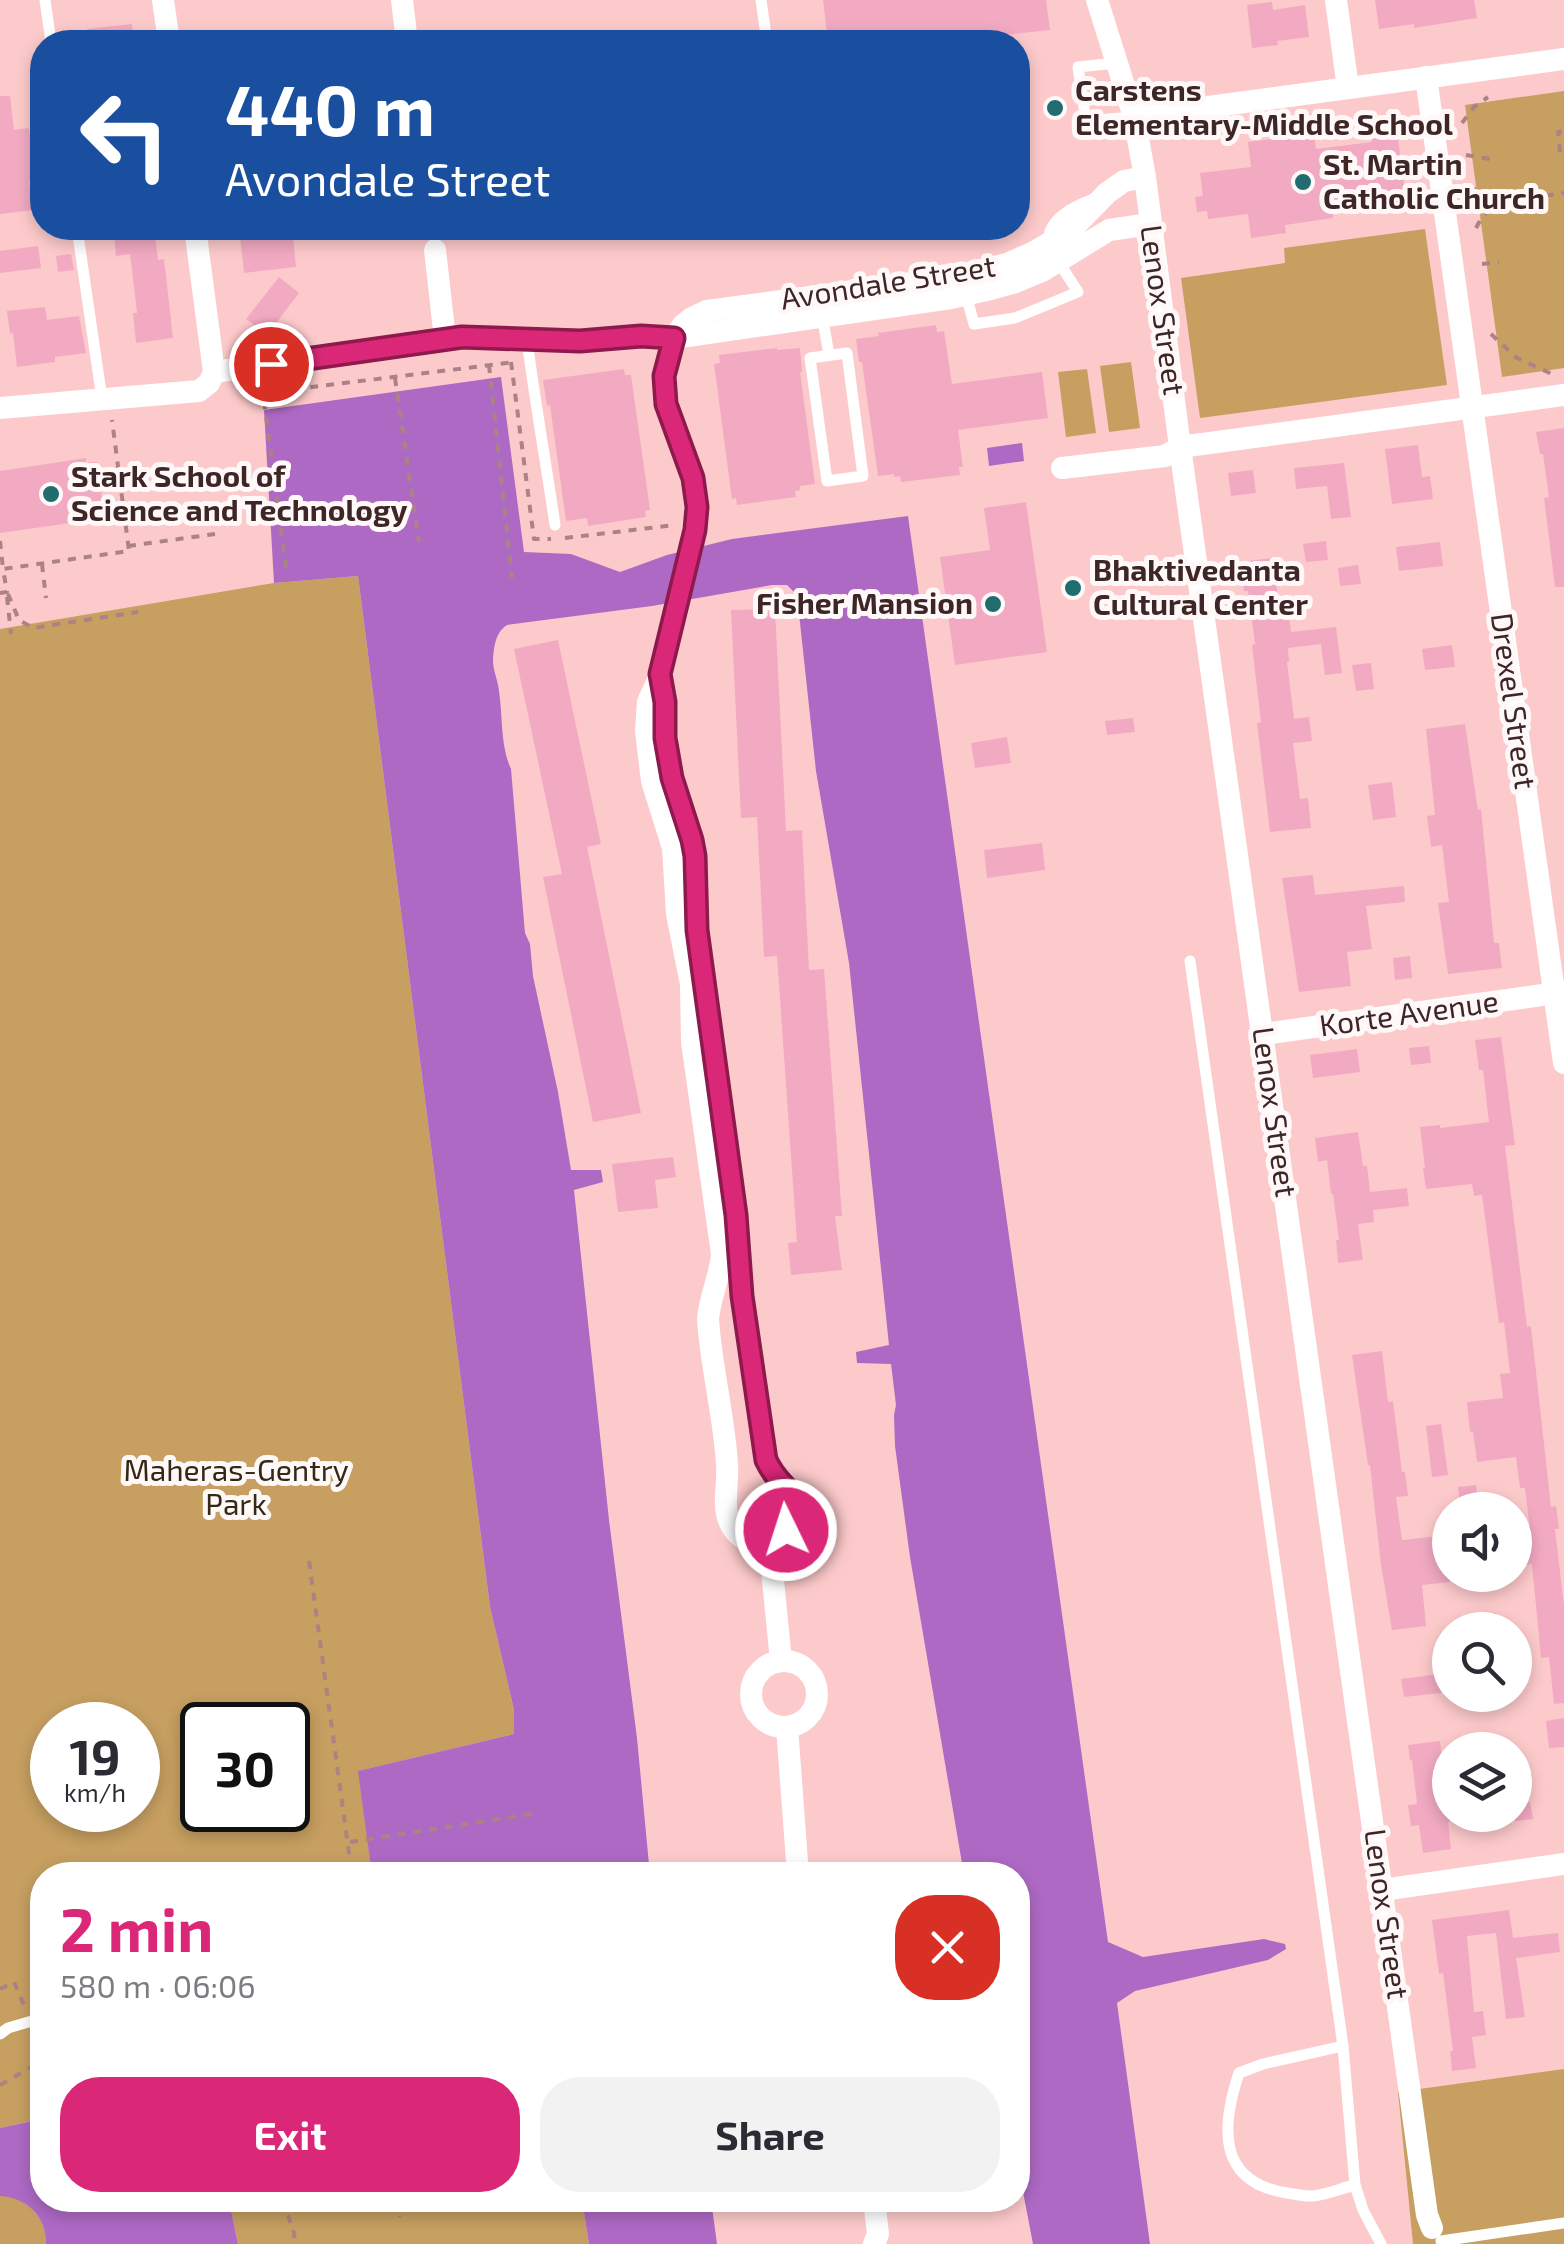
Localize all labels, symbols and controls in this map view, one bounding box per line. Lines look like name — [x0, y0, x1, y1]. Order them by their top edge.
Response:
text: 440 m — [225, 66, 435, 150]
icon: left — [60, 70, 190, 200]
place label: Carstens Elementary-Middle School — [1075, 71, 1453, 142]
marker: Carstens Elementary-Middle School — [1044, 97, 1066, 119]
place label: St. Martin Catholic Church — [1323, 145, 1545, 215]
text: Avondale Street — [225, 151, 551, 205]
marker: St. Martin Catholic Church — [1292, 171, 1314, 193]
street label: Lenox Street — [1134, 222, 1194, 397]
street label: Avondale Street — [778, 246, 998, 316]
pin — [229, 322, 314, 407]
icon: arrive — [244, 337, 299, 392]
place label: Stark School of Science and Technology — [71, 457, 407, 528]
marker: Stark School of Science and Technology — [40, 483, 62, 505]
place label: Bhaktivedanta Cultural Center — [1093, 551, 1308, 621]
marker: Bhaktivedanta Cultural Center — [1062, 577, 1084, 599]
place label: Fisher Mansion — [756, 584, 973, 620]
marker: Fisher Mansion — [982, 593, 1004, 615]
street label: Drexel Street — [1485, 610, 1545, 791]
street label: Korte Avenue — [1317, 982, 1501, 1042]
street label: Lenox Street — [1246, 1024, 1306, 1199]
park label: Maheras-Gentry Park — [123, 1451, 349, 1521]
position arrow — [734, 1478, 838, 1582]
map controls — [1432, 1492, 1532, 1832]
button: sound — [1432, 1492, 1532, 1592]
button: search — [1432, 1612, 1532, 1712]
speed limit sign: 30 — [180, 1702, 310, 1832]
text: 19 — [69, 1725, 121, 1785]
button: layers — [1432, 1732, 1532, 1832]
text: km/h — [64, 1777, 126, 1807]
street label: Lenox Street — [1358, 1826, 1418, 2001]
text: 2 min — [60, 1892, 213, 1964]
button: close — [895, 1895, 1000, 2000]
text: 580 m · 06:06 — [60, 1966, 256, 2004]
button: Exit — [60, 2077, 520, 2192]
button: Share — [540, 2077, 1000, 2192]

